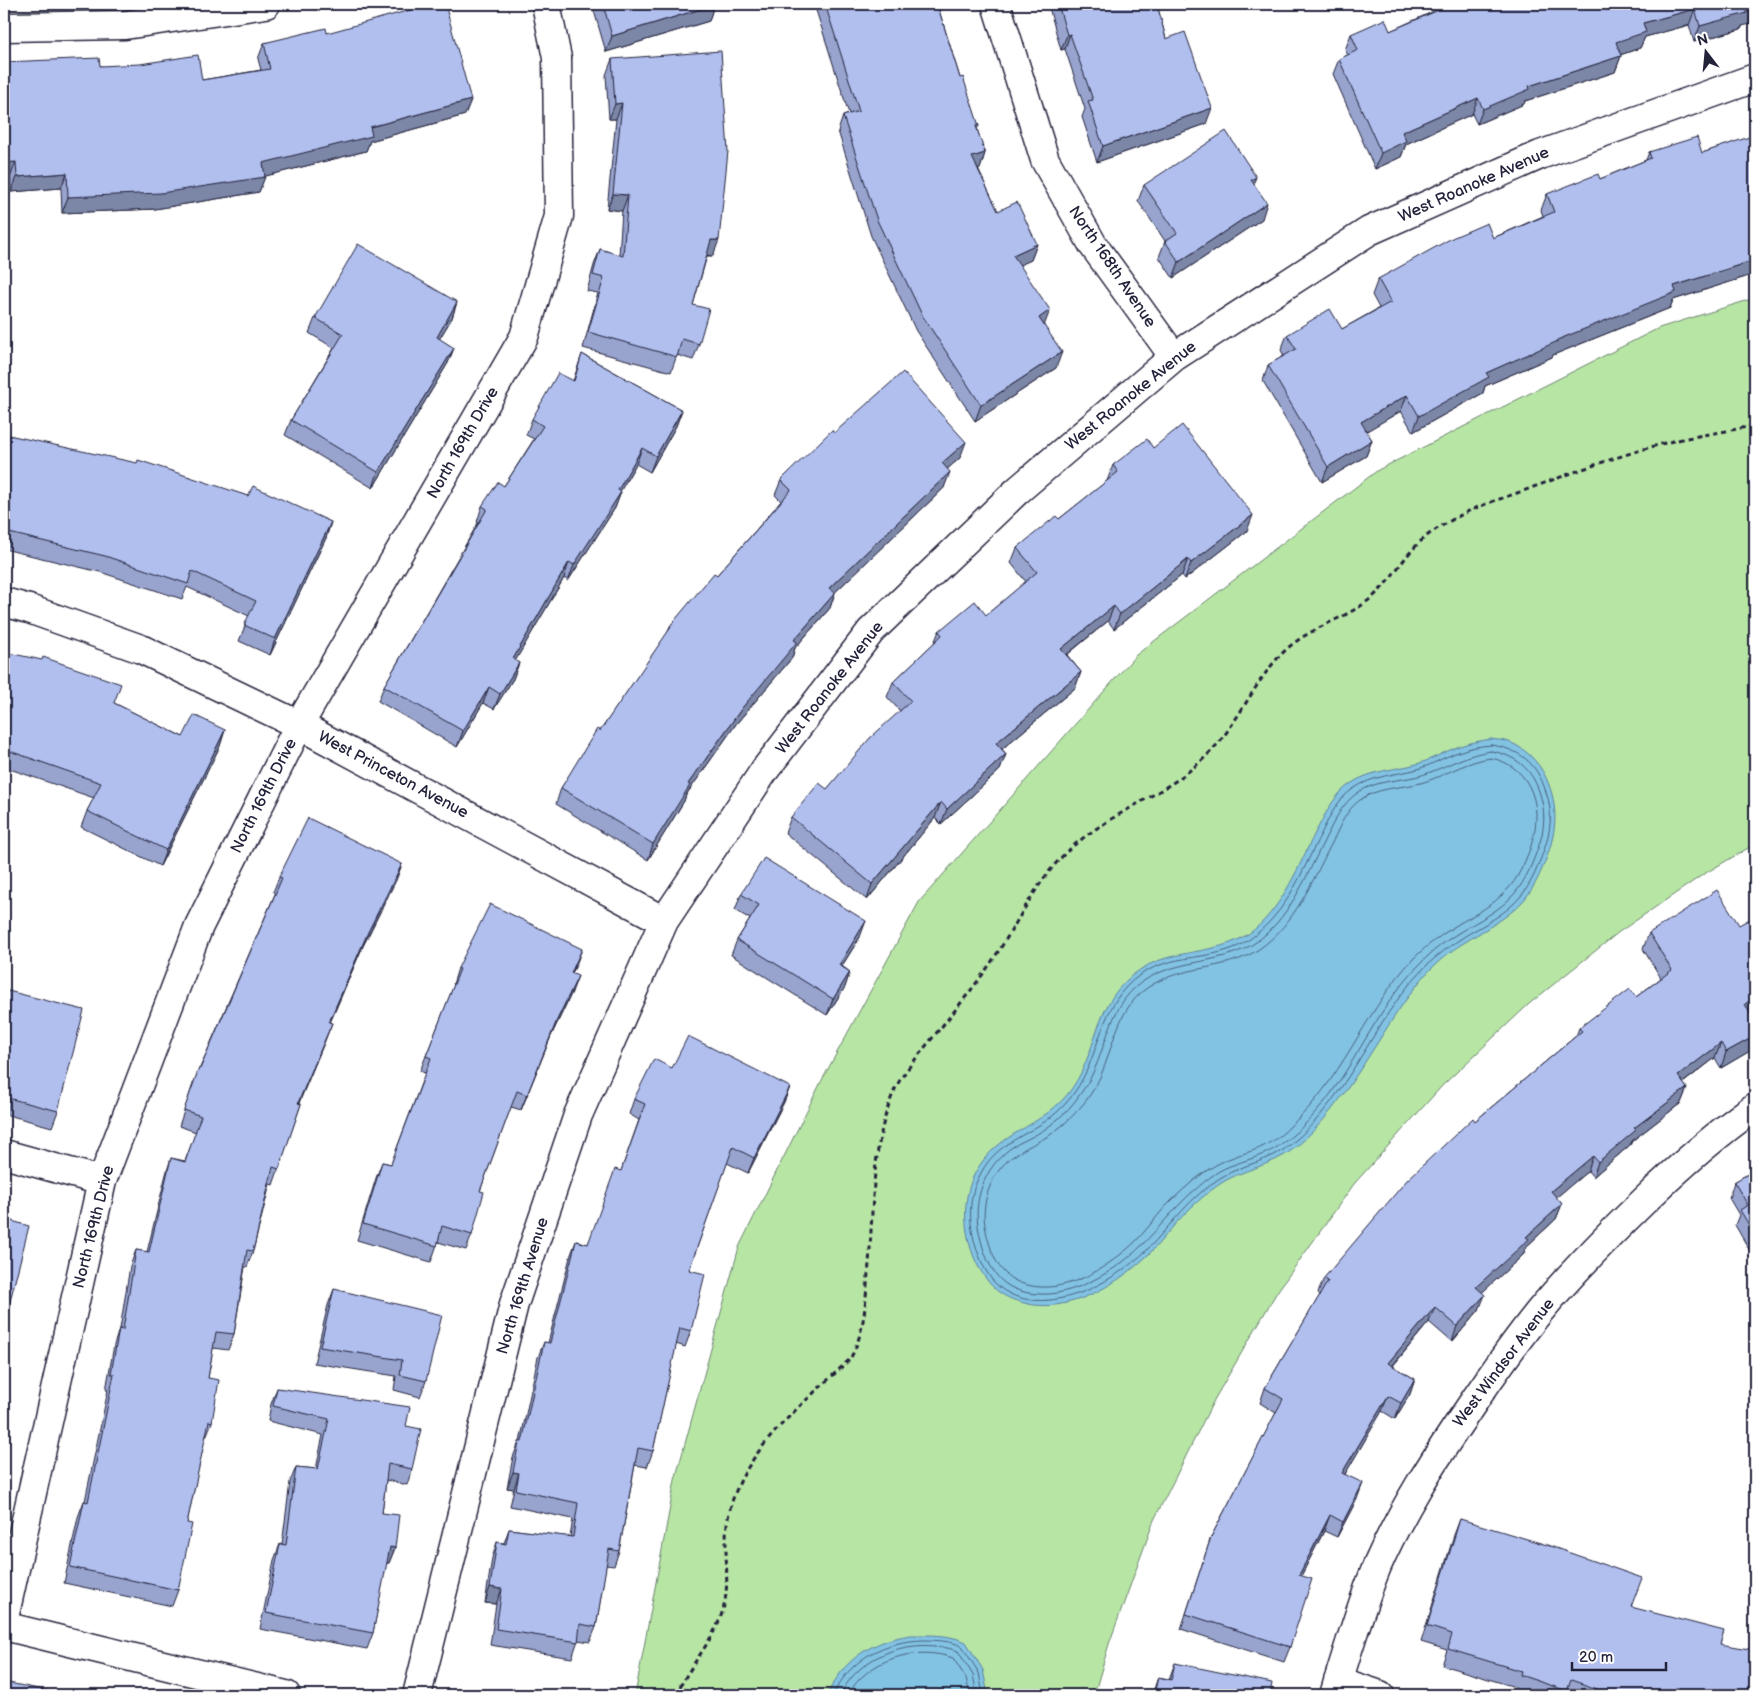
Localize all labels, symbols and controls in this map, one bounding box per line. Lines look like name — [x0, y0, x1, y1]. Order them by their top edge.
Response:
north arrow — [1682, 28, 1732, 78]
text: N — [1695, 30, 1710, 50]
street label: West Roanoke Avenue — [1396, 143, 1553, 227]
street label: North 168th Avenue — [1064, 203, 1160, 332]
street label: West Roanoke Avenue — [1062, 337, 1201, 455]
street label: North 169th Drive — [423, 383, 503, 502]
street label: West Roanoke Avenue — [772, 618, 888, 758]
street label: West Princeton Avenue — [315, 727, 472, 823]
street label: North 169th Drive — [227, 735, 301, 856]
street label: North 169th Drive — [70, 1163, 119, 1290]
street label: North 169th Avenue — [493, 1215, 553, 1357]
street label: West Windsor Avenue — [1449, 1294, 1559, 1431]
scale bar — [1572, 1639, 1665, 1671]
text: 20 m — [1579, 1648, 1613, 1667]

